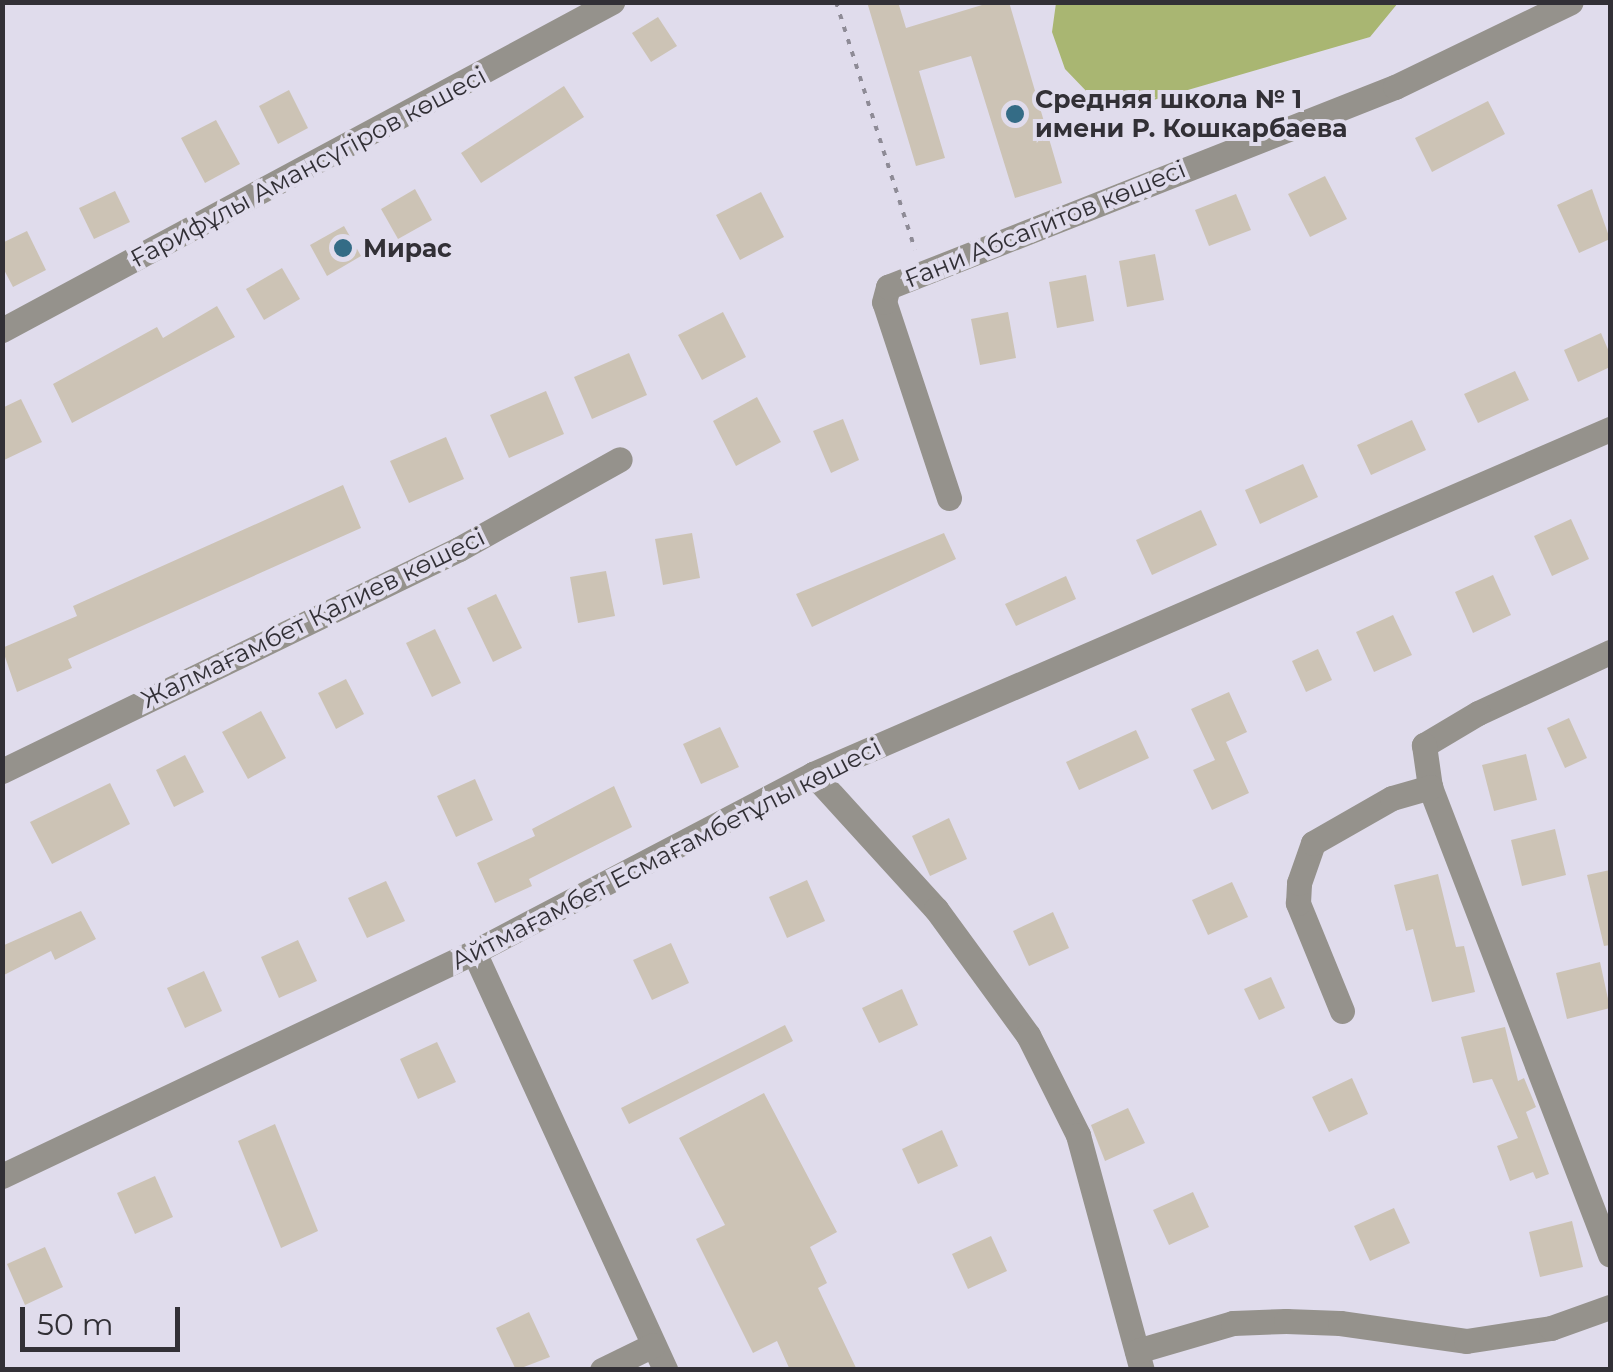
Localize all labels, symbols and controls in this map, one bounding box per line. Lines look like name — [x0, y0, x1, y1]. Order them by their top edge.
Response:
street label: Ғарифұлы Амансүгіров көшесі — [125, 60, 491, 274]
place label: Средняя школа № 1 имени Р. Кошкарбаева — [1035, 85, 1347, 144]
marker: Средняя школа № 1 имени Р. Кошкарбаева — [1004, 103, 1026, 125]
street label: Ғани Абсагитов көшесі — [900, 154, 1190, 294]
place label: Мирас — [363, 233, 452, 263]
marker: Мирас — [332, 237, 354, 259]
street label: Жалмағамбет Қалиев көшесі — [136, 521, 490, 715]
street label: Айтмағамбет Есмағамбетұлы көшесі — [446, 732, 886, 976]
scale bar — [25, 1287, 185, 1349]
text: 50 m — [37, 1306, 114, 1343]

